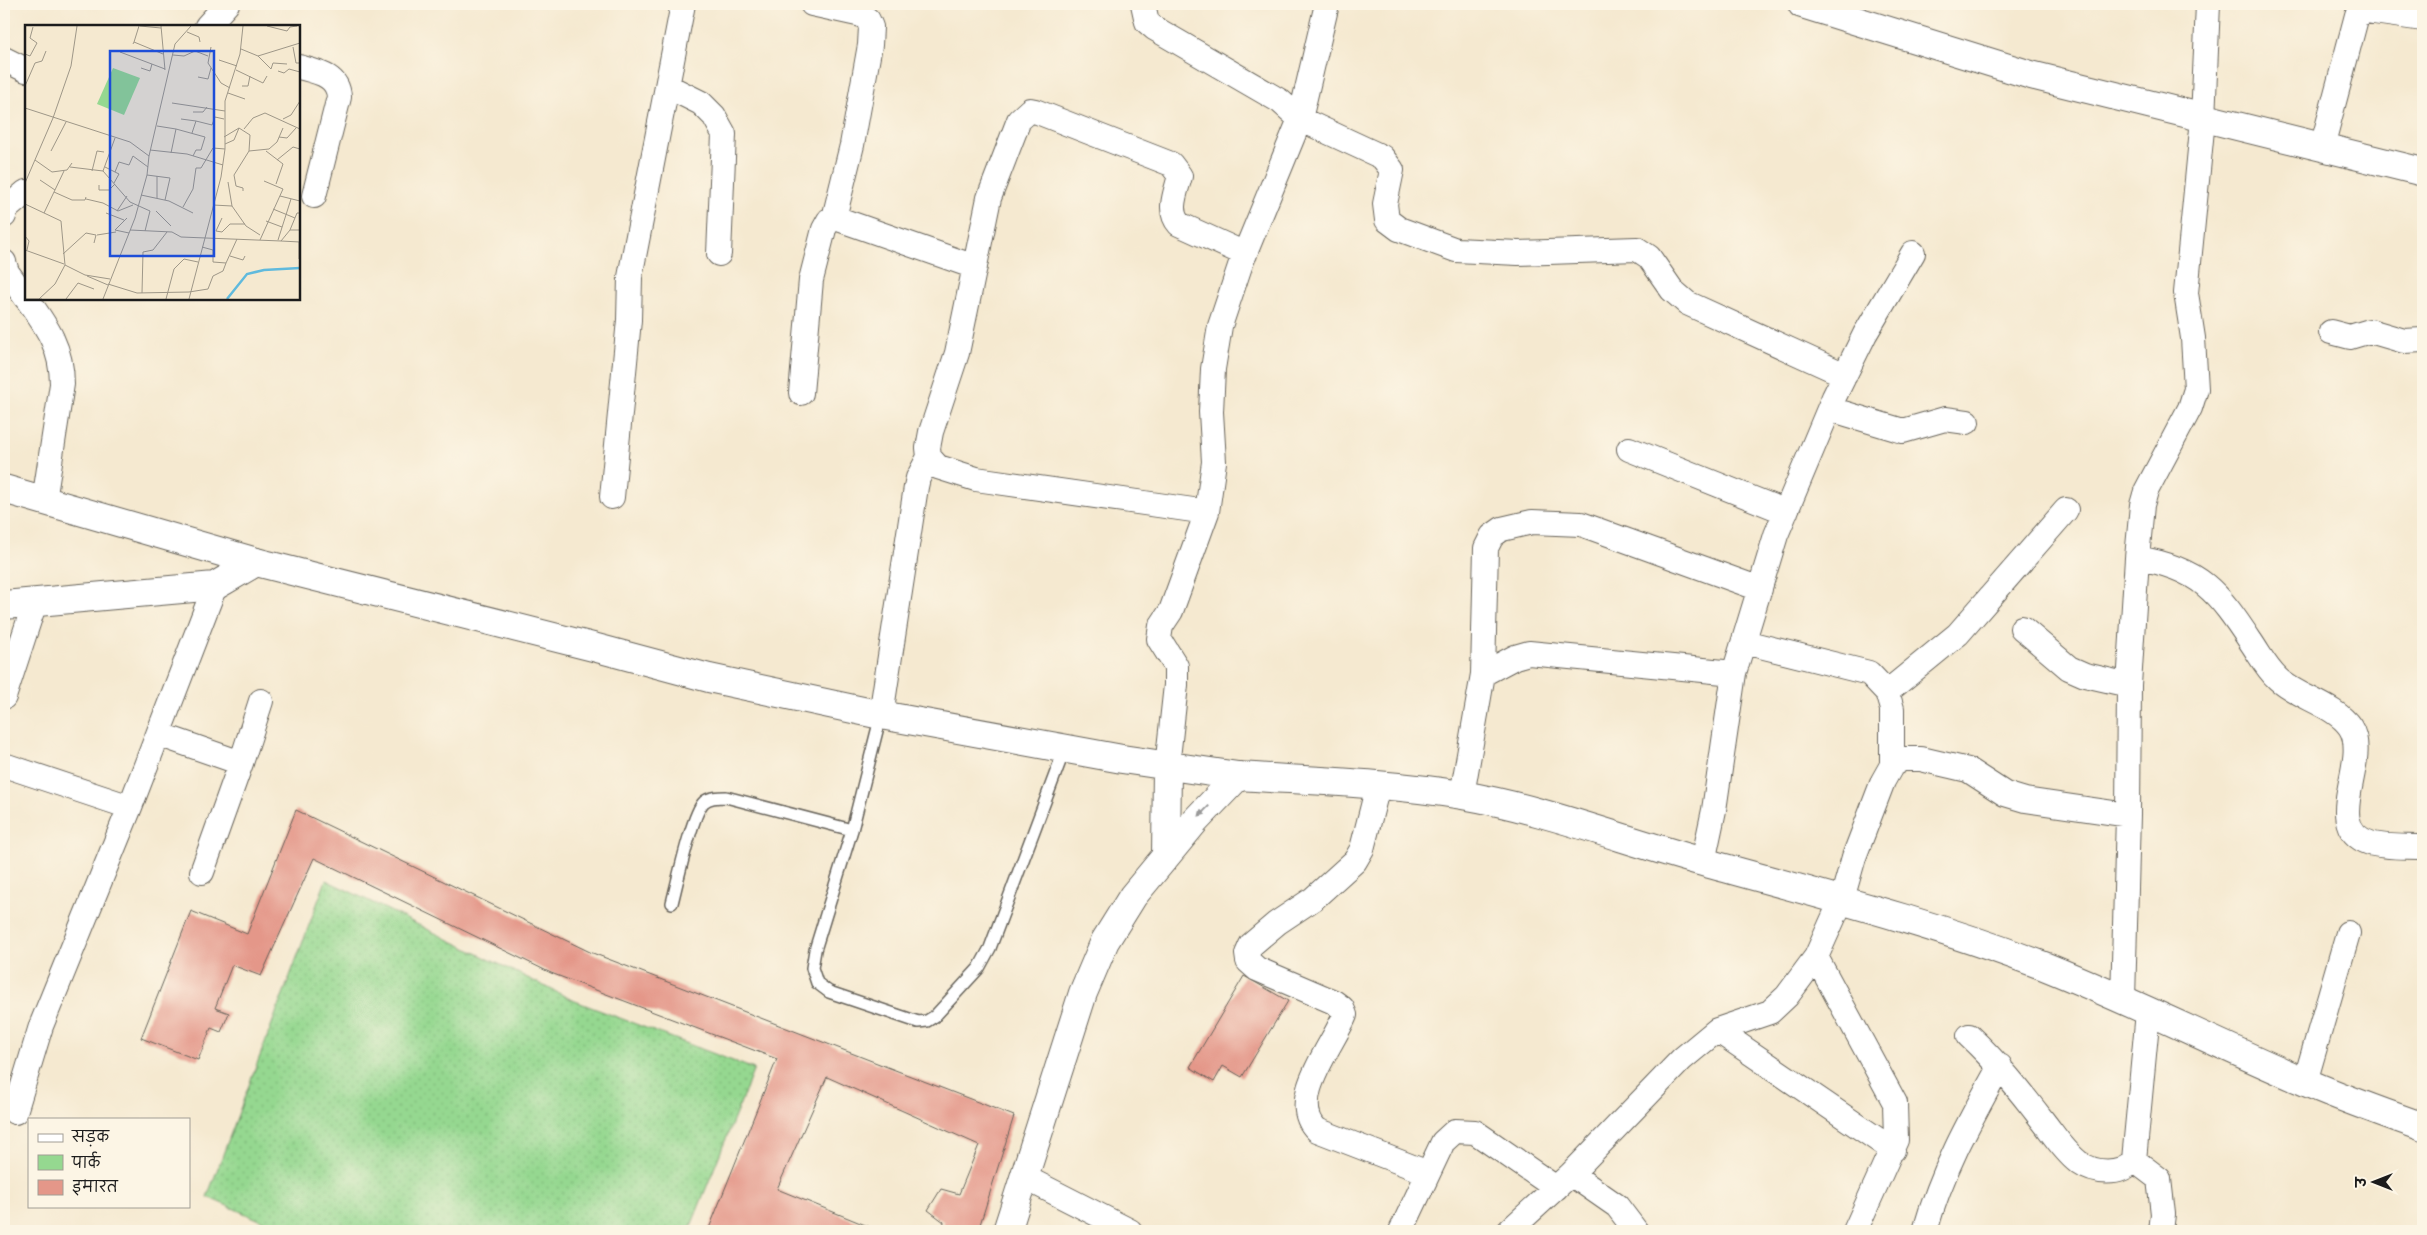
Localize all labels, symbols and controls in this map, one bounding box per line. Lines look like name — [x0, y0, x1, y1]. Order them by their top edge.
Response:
inset map — [25, 25, 300, 300]
one-way arrow — [1198, 805, 1210, 817]
legend — [28, 1118, 190, 1208]
text: सड़क — [71, 1127, 110, 1148]
text: पार्क — [71, 1151, 102, 1174]
north arrow — [2350, 1158, 2400, 1208]
text: उ — [2352, 1176, 2372, 1189]
text: इमारत — [72, 1177, 119, 1198]

